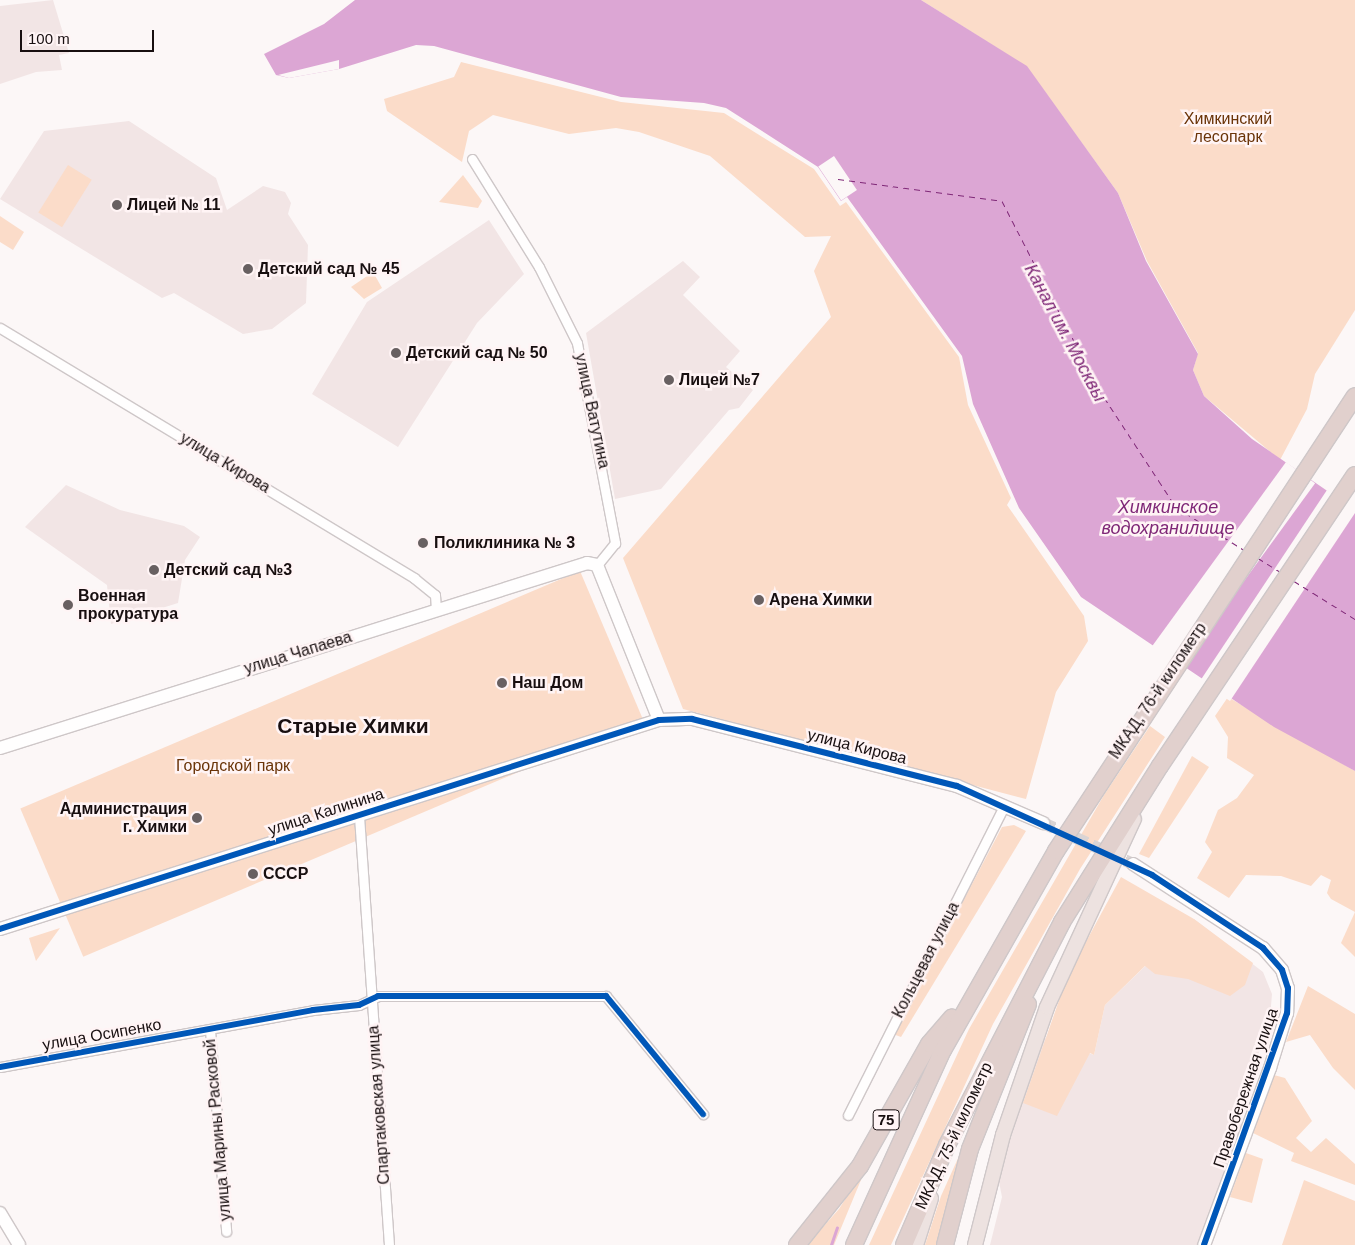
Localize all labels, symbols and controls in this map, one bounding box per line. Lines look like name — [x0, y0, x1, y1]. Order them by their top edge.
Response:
scale bar — [22, 20, 156, 52]
text: 100 m — [28, 30, 70, 47]
park label: Химкинский лесопарк — [1184, 109, 1272, 147]
place label: Лицей № 11 — [127, 195, 220, 215]
marker: Лицей № 11 — [111, 199, 123, 211]
place label: Детский сад № 45 — [258, 259, 400, 279]
water label: Канал им. Москвы — [1020, 260, 1110, 406]
marker: Детский сад № 45 — [242, 263, 254, 275]
place label: Детский сад № 50 — [406, 343, 548, 363]
marker: Детский сад № 50 — [390, 347, 402, 359]
street label: улица Ватутина — [570, 352, 614, 470]
place label: Лицей №7 — [679, 370, 760, 390]
marker: Лицей №7 — [663, 374, 675, 386]
street label: улица Кирова — [176, 429, 274, 497]
water label: Химкинское водохранилище — [1101, 497, 1235, 540]
place label: Поликлиника № 3 — [434, 533, 575, 553]
marker: Поликлиника № 3 — [416, 536, 430, 550]
place label: Детский сад №3 — [164, 560, 292, 580]
marker: Детский сад №3 — [148, 564, 160, 576]
place label: Военная прокуратура — [78, 586, 178, 624]
place label: Арена Химки — [769, 590, 872, 610]
marker: Арена Химки — [753, 594, 765, 606]
marker: Военная прокуратура — [62, 599, 74, 611]
street label: МКАД, 76-й километр — [1105, 619, 1211, 763]
street label: улица Чапаева — [242, 627, 354, 679]
place label: Наш Дом — [512, 673, 583, 693]
marker: Наш Дом — [496, 677, 508, 689]
district label: Старые Химки — [277, 713, 429, 739]
street label: улица Кирова — [805, 725, 909, 769]
park label: Городской парк — [176, 756, 290, 776]
street label: улица Калинина — [266, 784, 386, 840]
place label: Администрация г. Химки — [60, 799, 187, 837]
marker: Администрация г. Химки — [191, 812, 203, 824]
place label: СССР — [263, 864, 308, 884]
marker: СССР — [247, 868, 259, 880]
street label: Кольцевая улица — [888, 899, 964, 1021]
street label: Правобережная улица — [1210, 1006, 1282, 1170]
street label: улица Осипенко — [41, 1015, 163, 1055]
street label: Спартаковская улица — [364, 1025, 394, 1185]
street label: улица Марины Расковой — [200, 1038, 236, 1222]
street label: МКАД, 75-й километр — [911, 1059, 997, 1213]
road number: 75 — [872, 1108, 900, 1132]

